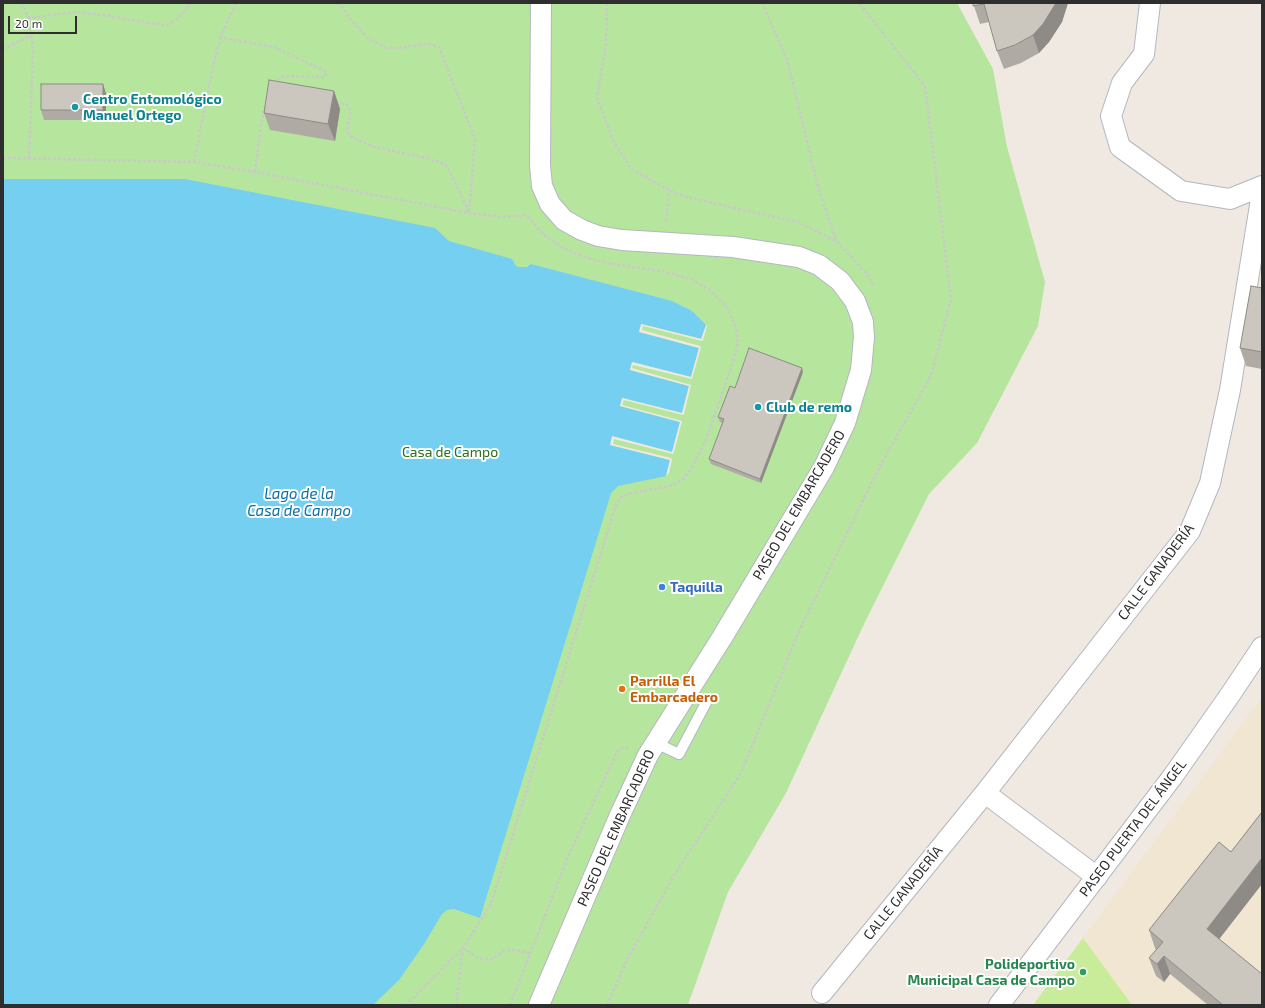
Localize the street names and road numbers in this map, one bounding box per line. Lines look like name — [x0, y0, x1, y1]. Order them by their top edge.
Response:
street label: PASEO DEL EMBARCADERO — [749, 427, 849, 583]
street label: CALLE GANADERÍA — [1114, 521, 1198, 623]
street label: PASEO DEL EMBARCADERO — [574, 747, 658, 909]
street label: PASEO PUERTA DEL ÁNGEL — [1076, 756, 1190, 900]
street label: CALLE GANADERÍA — [860, 843, 946, 943]

